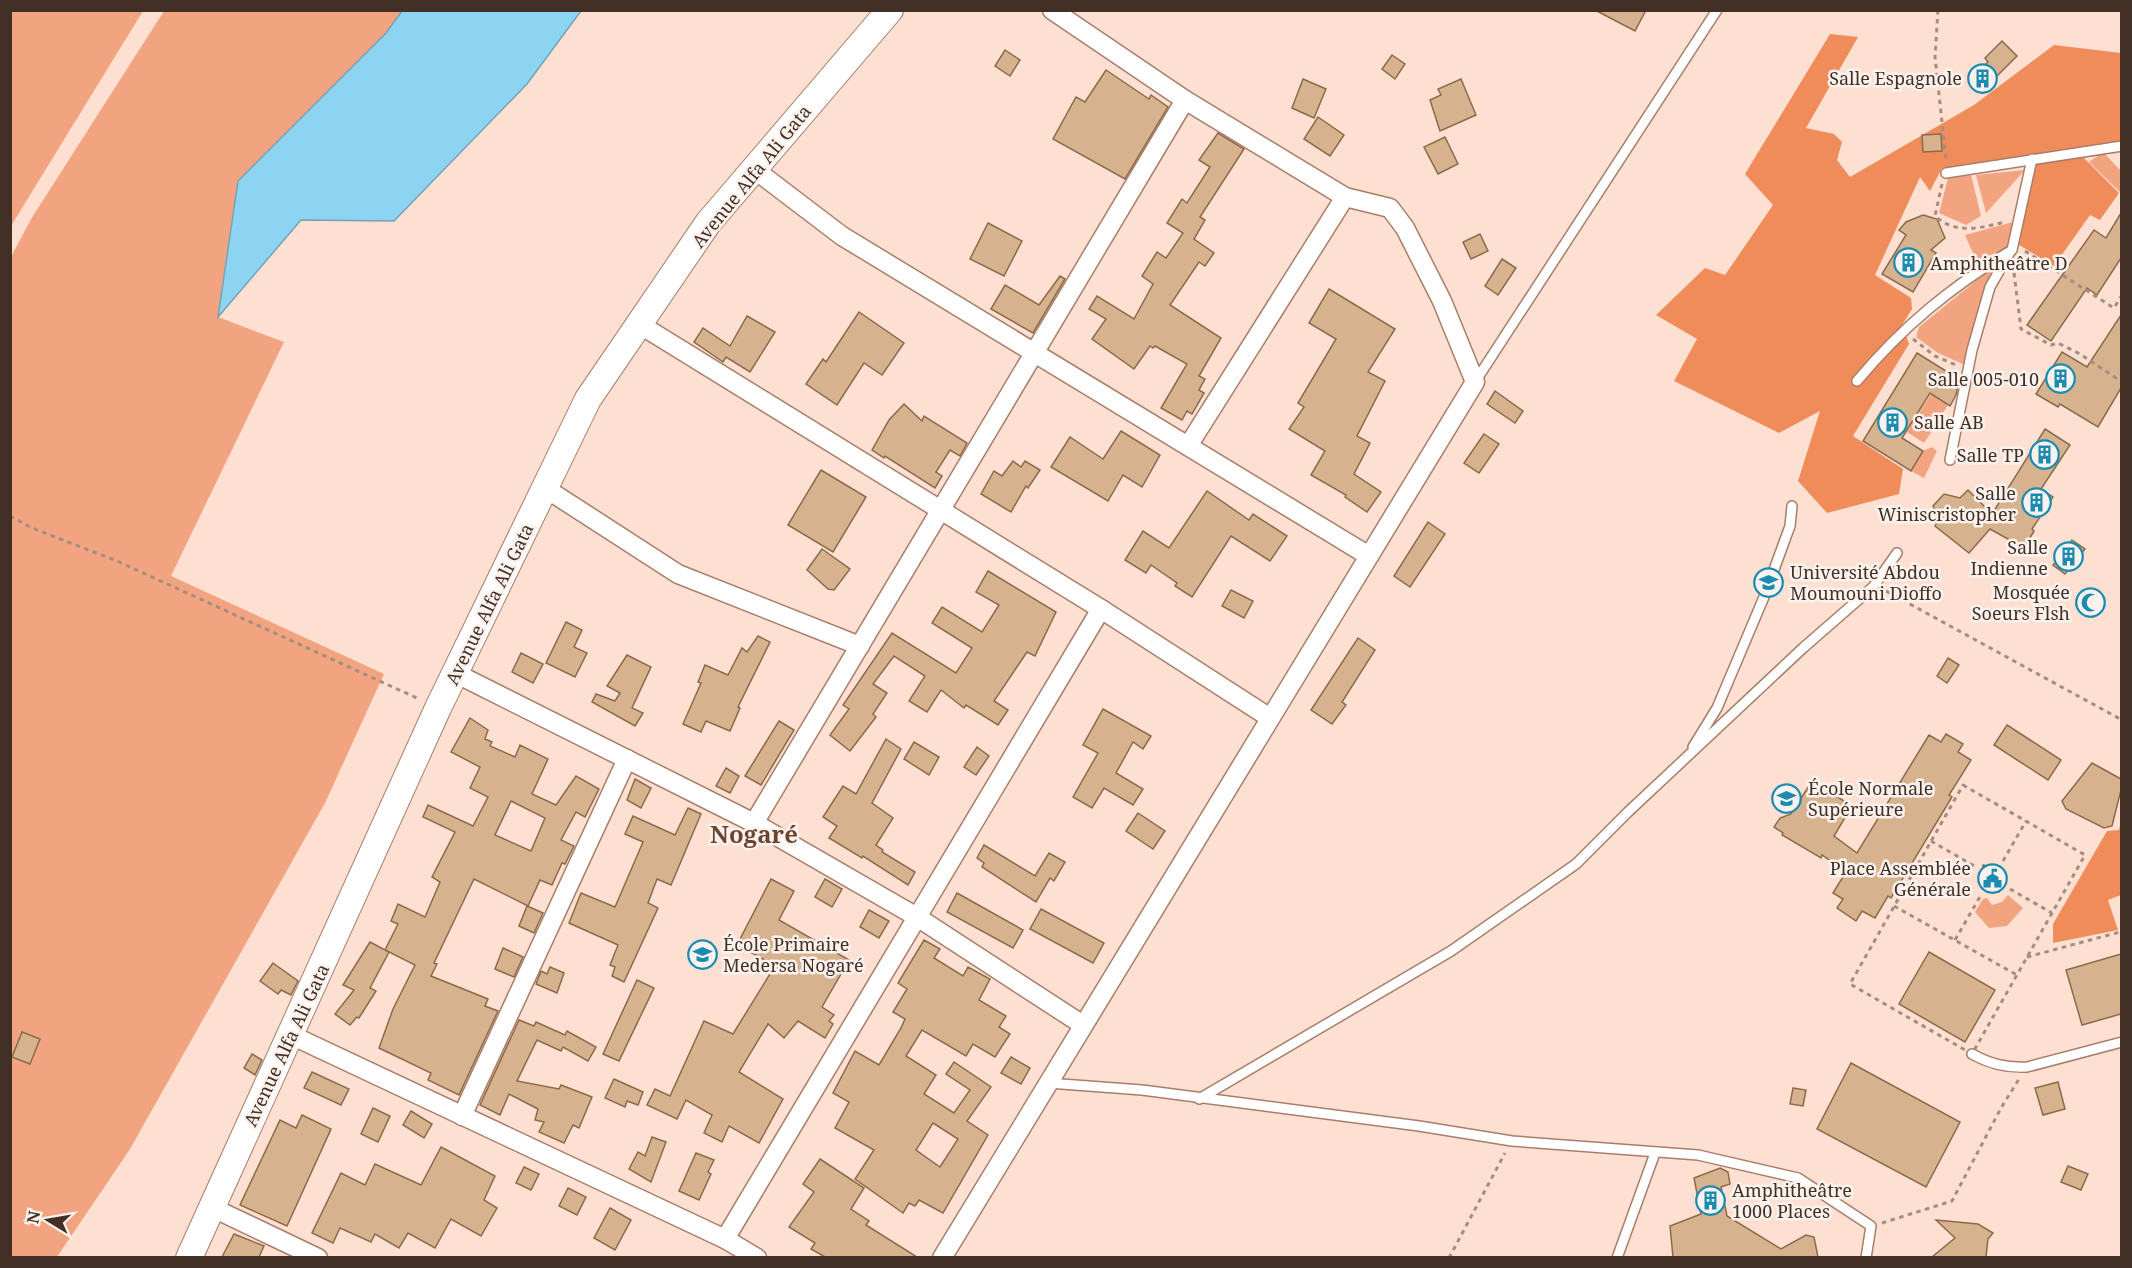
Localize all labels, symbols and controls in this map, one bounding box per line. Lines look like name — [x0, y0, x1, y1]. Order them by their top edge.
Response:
building icon: Salle Espagnole — [1967, 62, 1999, 94]
place label: Salle Espagnole — [1829, 66, 1962, 90]
street label: Avenue Alfa Ali Gata — [686, 100, 816, 252]
building icon: Amphitheâtre D — [1893, 247, 1925, 279]
place label: Amphitheâtre D — [1930, 251, 2068, 275]
building icon: Salle 005-010 — [2044, 363, 2076, 395]
place label: Salle 005-010 — [1928, 367, 2039, 391]
building icon: Salle AB — [1877, 406, 1909, 438]
place label: Salle AB — [1914, 410, 1984, 434]
building icon: Salle TP — [2029, 439, 2061, 471]
place label: Salle TP — [1957, 443, 2024, 467]
place label: Salle Winiscristopher — [1877, 481, 2017, 526]
building icon: Salle Winiscristopher — [2021, 487, 2053, 519]
street label: Avenue Alfa Ali Gata — [439, 519, 539, 689]
place label: Salle Indienne — [1970, 535, 2048, 580]
building icon: Salle Indienne — [2053, 541, 2085, 573]
place label: Université Abdou Moumouni Dioffo — [1790, 560, 1942, 605]
school or university icon: Université Abdou Moumouni Dioffo — [1753, 566, 1785, 598]
place label: Mosquée Soeurs Flsh — [1972, 580, 2070, 625]
mosque icon: Mosquée Soeurs Flsh — [2075, 586, 2107, 618]
place label: École Normale Supérieure — [1808, 776, 1933, 821]
school or university icon: École Normale Supérieure — [1771, 782, 1803, 814]
district label: Nogaré — [710, 817, 798, 850]
place label: Place Assemblée Générale — [1830, 856, 1971, 901]
public building icon: Place Assemblée Générale — [1976, 862, 2008, 894]
place label: École Primaire Medersa Nogaré — [723, 932, 864, 977]
school or university icon: École Primaire Medersa Nogaré — [686, 938, 718, 970]
street label: Avenue Alfa Ali Gata — [238, 960, 334, 1130]
place label: Amphitheâtre 1000 Places — [1732, 1178, 1852, 1223]
building icon: Amphitheâtre 1000 Places — [1695, 1184, 1727, 1216]
north arrow — [18, 1190, 78, 1250]
text: N — [21, 1208, 45, 1225]

